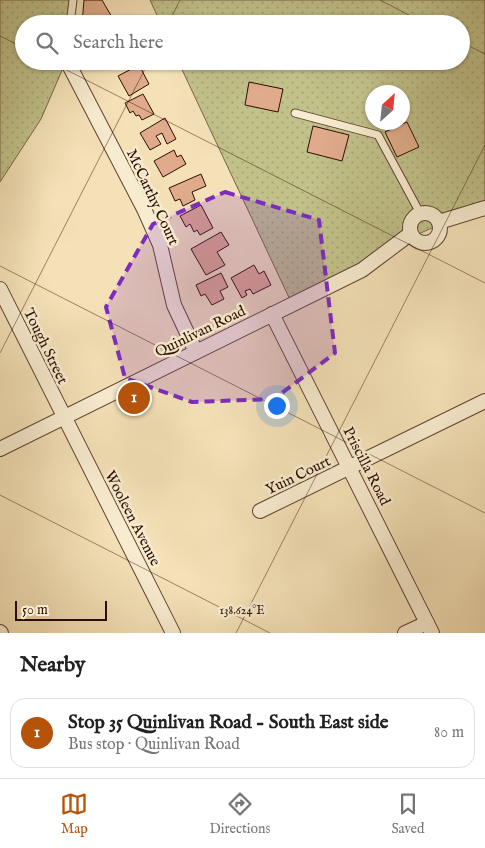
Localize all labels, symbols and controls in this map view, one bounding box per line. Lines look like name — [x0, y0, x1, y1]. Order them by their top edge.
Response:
search box — [15, 15, 470, 70]
icon: search — [33, 29, 61, 57]
text: Search here — [73, 31, 164, 55]
north arrow — [365, 85, 410, 130]
street label: McCarthy Court — [122, 146, 183, 248]
street label: Quinlivan Road — [152, 301, 249, 362]
street label: Tough Street — [19, 305, 72, 387]
pin: 1 — [118, 379, 150, 417]
your location — [264, 393, 290, 419]
street label: Priscilla Road — [339, 424, 395, 510]
street label: Yuin Court — [263, 452, 334, 499]
street label: Wooleen Avenue — [100, 467, 165, 569]
scale bar — [15, 598, 108, 621]
text: 50 m — [22, 601, 48, 619]
text: 138.624°E — [220, 603, 264, 618]
text: Nearby — [20, 652, 85, 679]
text: Stop 35 Quinlivan Road - South East side — [68, 711, 389, 735]
text: 1 — [34, 723, 40, 743]
text: 80 m — [434, 723, 464, 743]
text: Bus stop · Quinlivan Road — [68, 735, 240, 755]
tab: Map — [60, 790, 88, 838]
tab: Directions — [209, 790, 270, 838]
tab: Saved — [391, 790, 424, 838]

